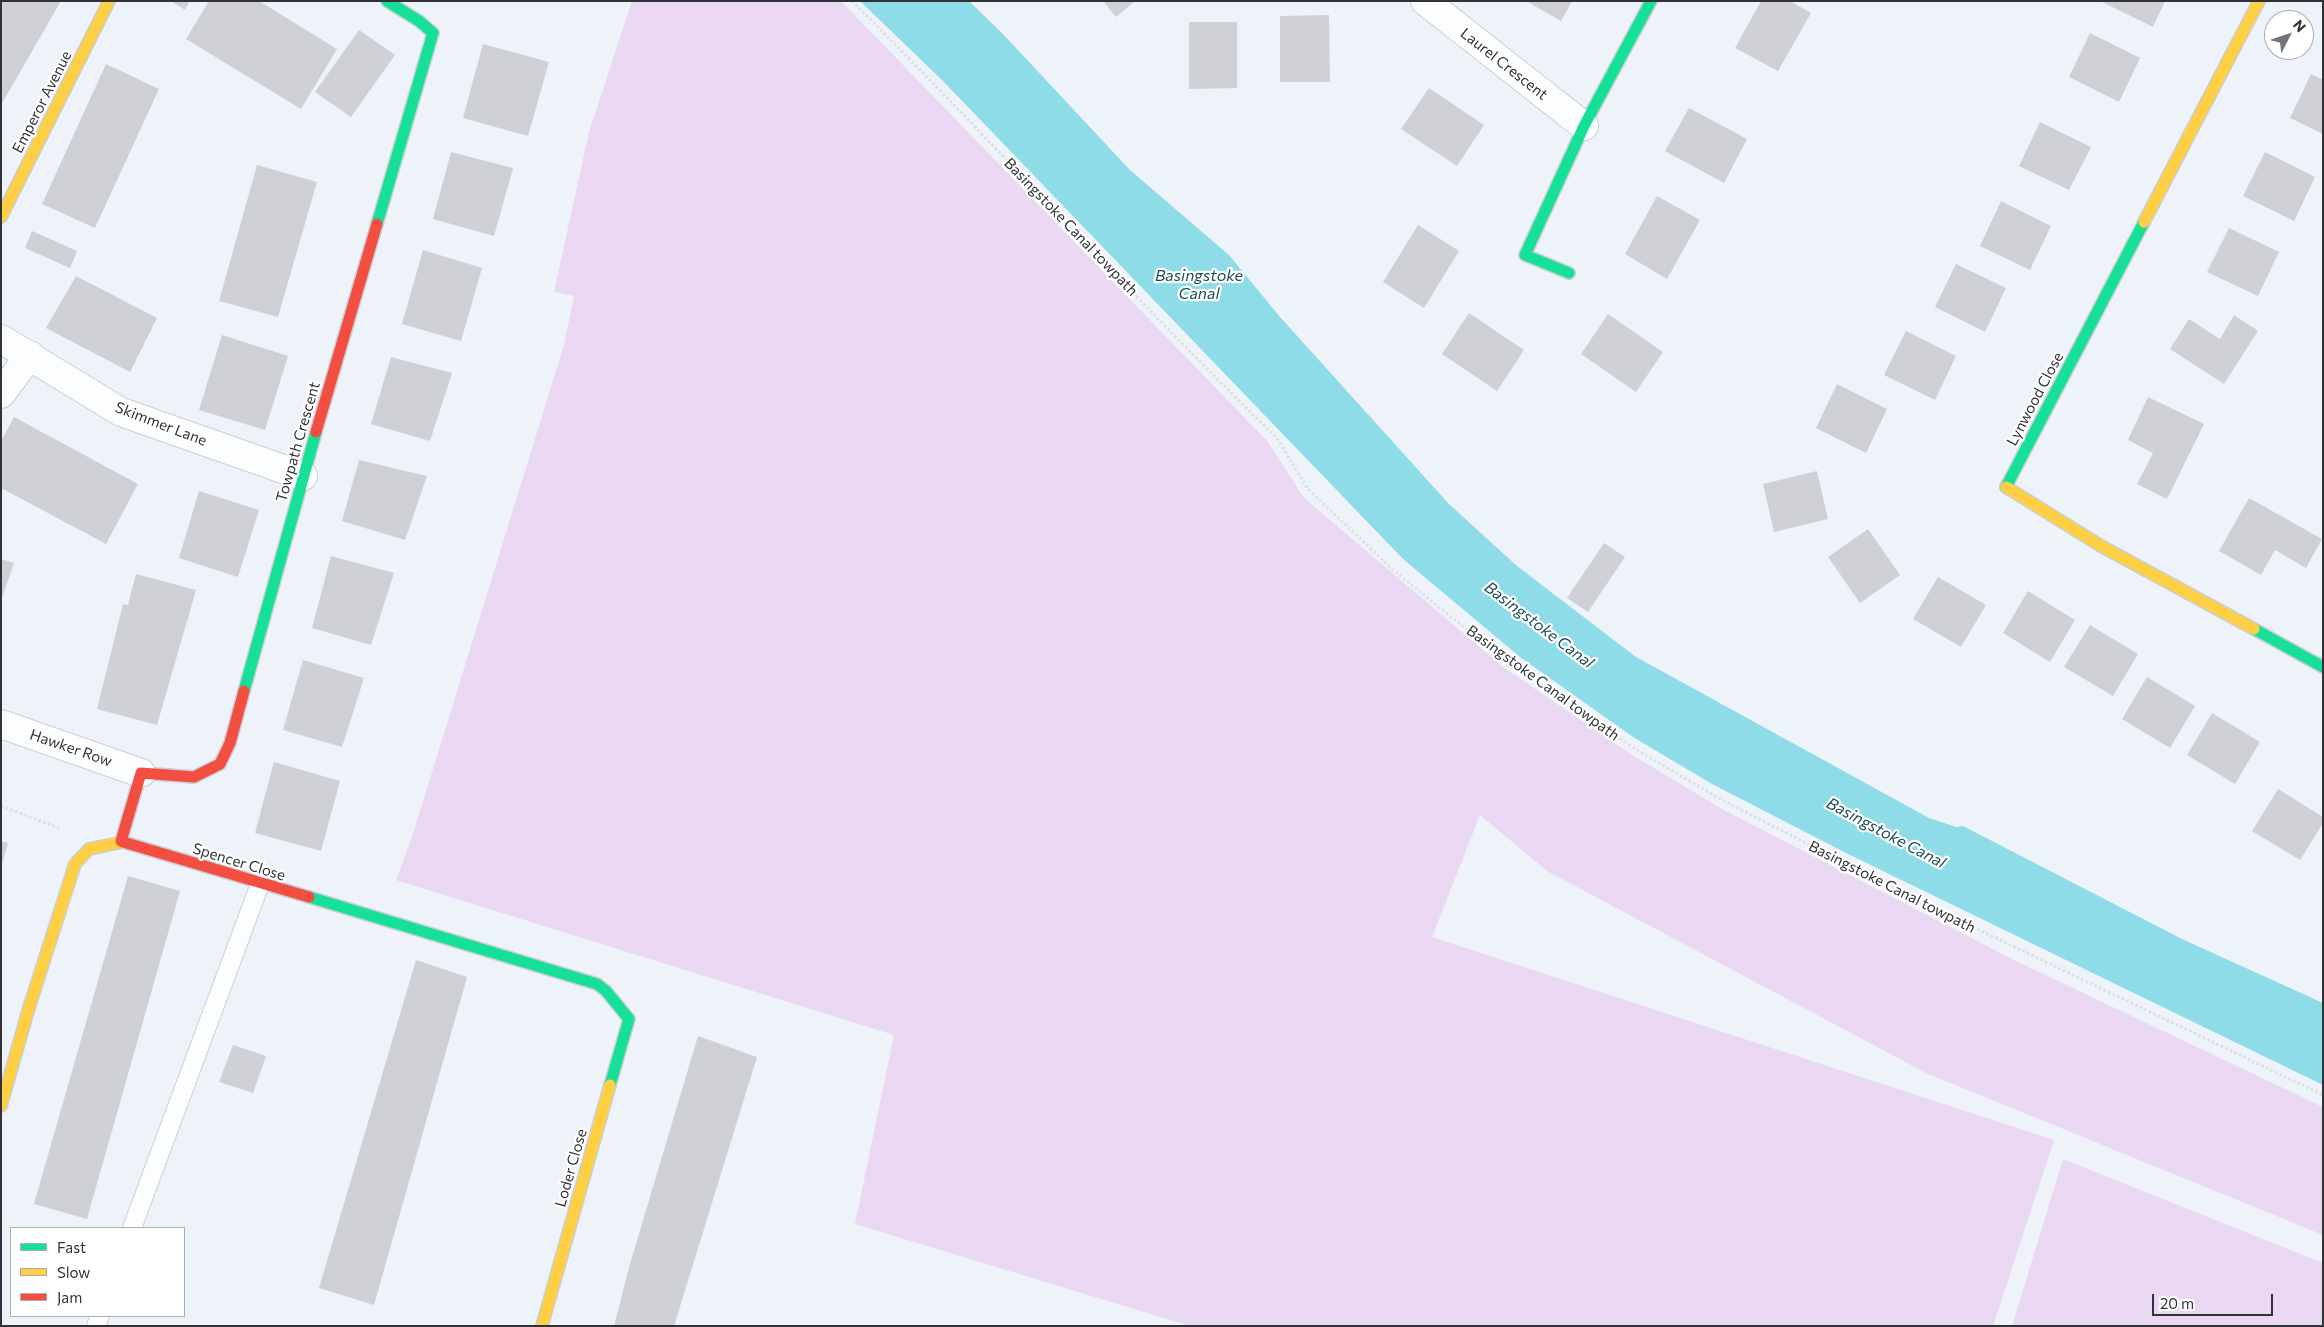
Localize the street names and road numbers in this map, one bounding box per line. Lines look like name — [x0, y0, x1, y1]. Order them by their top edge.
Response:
street label: Laurel Crescent — [1457, 24, 1551, 104]
street label: Emperor Avenue — [8, 48, 76, 156]
street label: Basingstoke Canal towpath — [1000, 154, 1142, 300]
street label: Lynwood Close — [2003, 349, 2067, 449]
street label: Towpath Crescent — [272, 380, 324, 504]
street label: Skimmer Lane — [113, 398, 209, 450]
street label: Basingstoke Canal towpath — [1463, 621, 1623, 745]
street label: Hawker Row — [28, 726, 114, 770]
street label: Basingstoke Canal towpath — [1806, 837, 1978, 937]
street label: Spencer Close — [190, 839, 288, 885]
street label: Loder Close — [551, 1127, 591, 1209]

